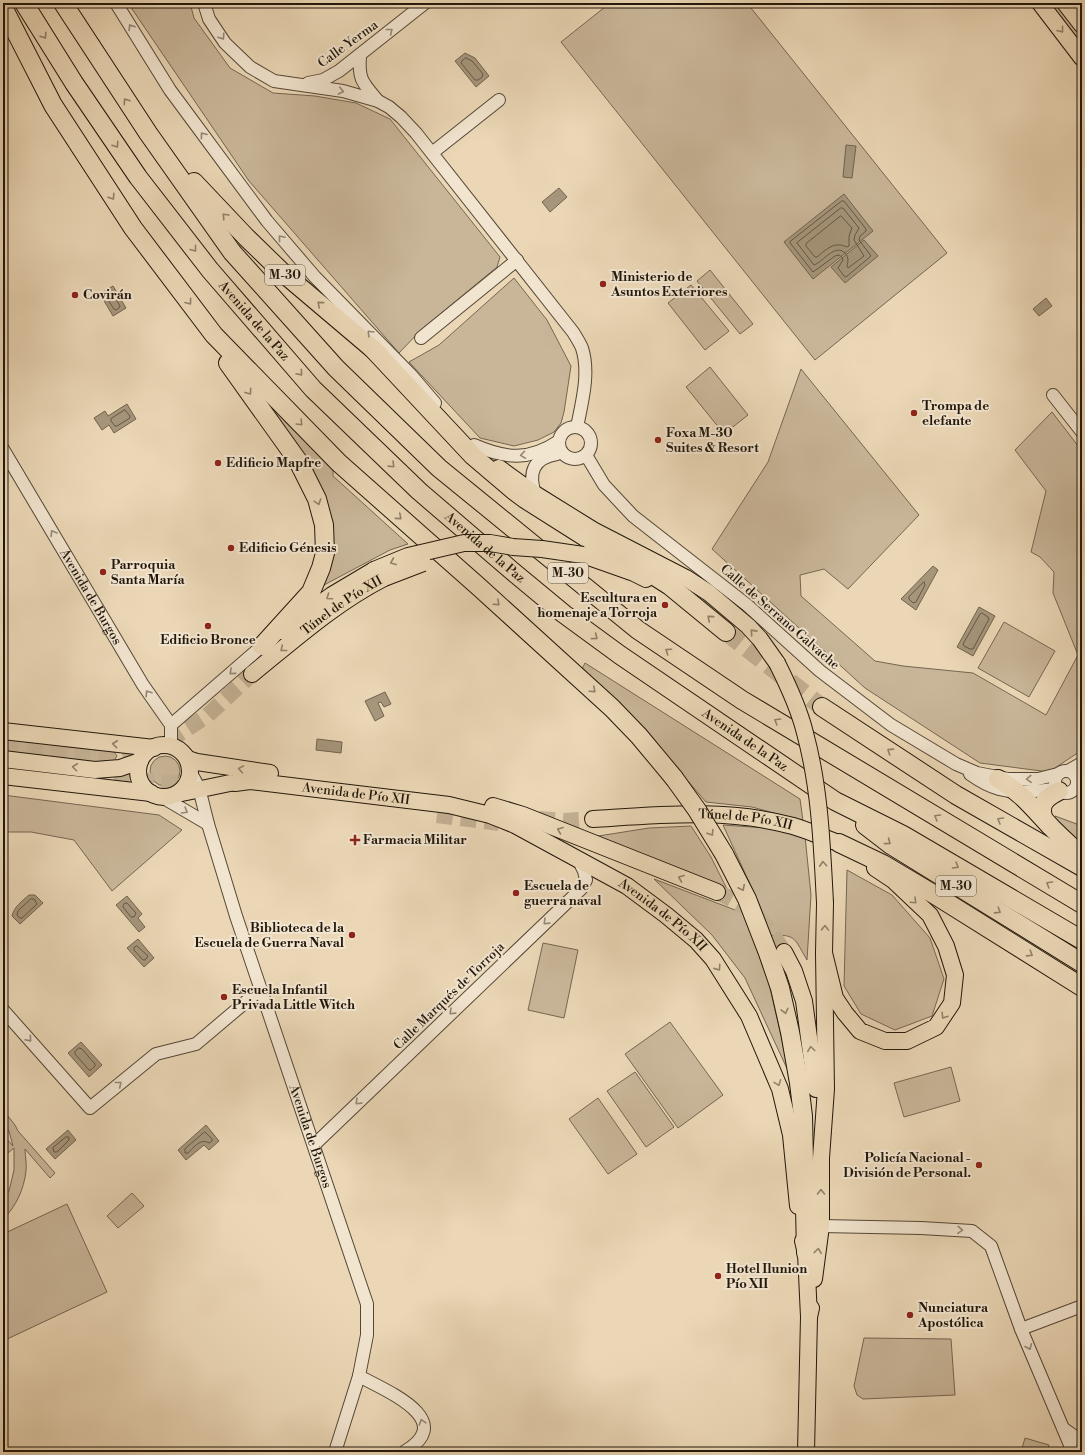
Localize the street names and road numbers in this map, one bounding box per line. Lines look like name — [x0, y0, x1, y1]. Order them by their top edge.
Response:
street label: Calle Yerma — [315, 17, 382, 71]
road number: M-30 — [265, 265, 305, 285]
street label: Avenida de la Paz — [214, 277, 293, 364]
street label: Avenida de la Paz — [441, 508, 528, 586]
street label: Avenida de Burgos — [56, 545, 125, 648]
street label: Calle de Serrano Galvache — [717, 561, 843, 673]
road number: M-30 — [548, 563, 588, 583]
street label: Túnel de Pío XII — [298, 572, 385, 639]
street label: Avenida de la Paz — [698, 705, 791, 775]
street label: Avenida de Pío XII — [300, 779, 411, 808]
street label: Túnel de Pío XII — [698, 806, 794, 834]
street label: Avenida de Pío XII — [615, 874, 710, 955]
road number: M-30 — [936, 876, 976, 896]
street label: Calle Marqués de Torroja — [390, 939, 508, 1053]
street label: Avenida de Burgos — [285, 1081, 335, 1190]

